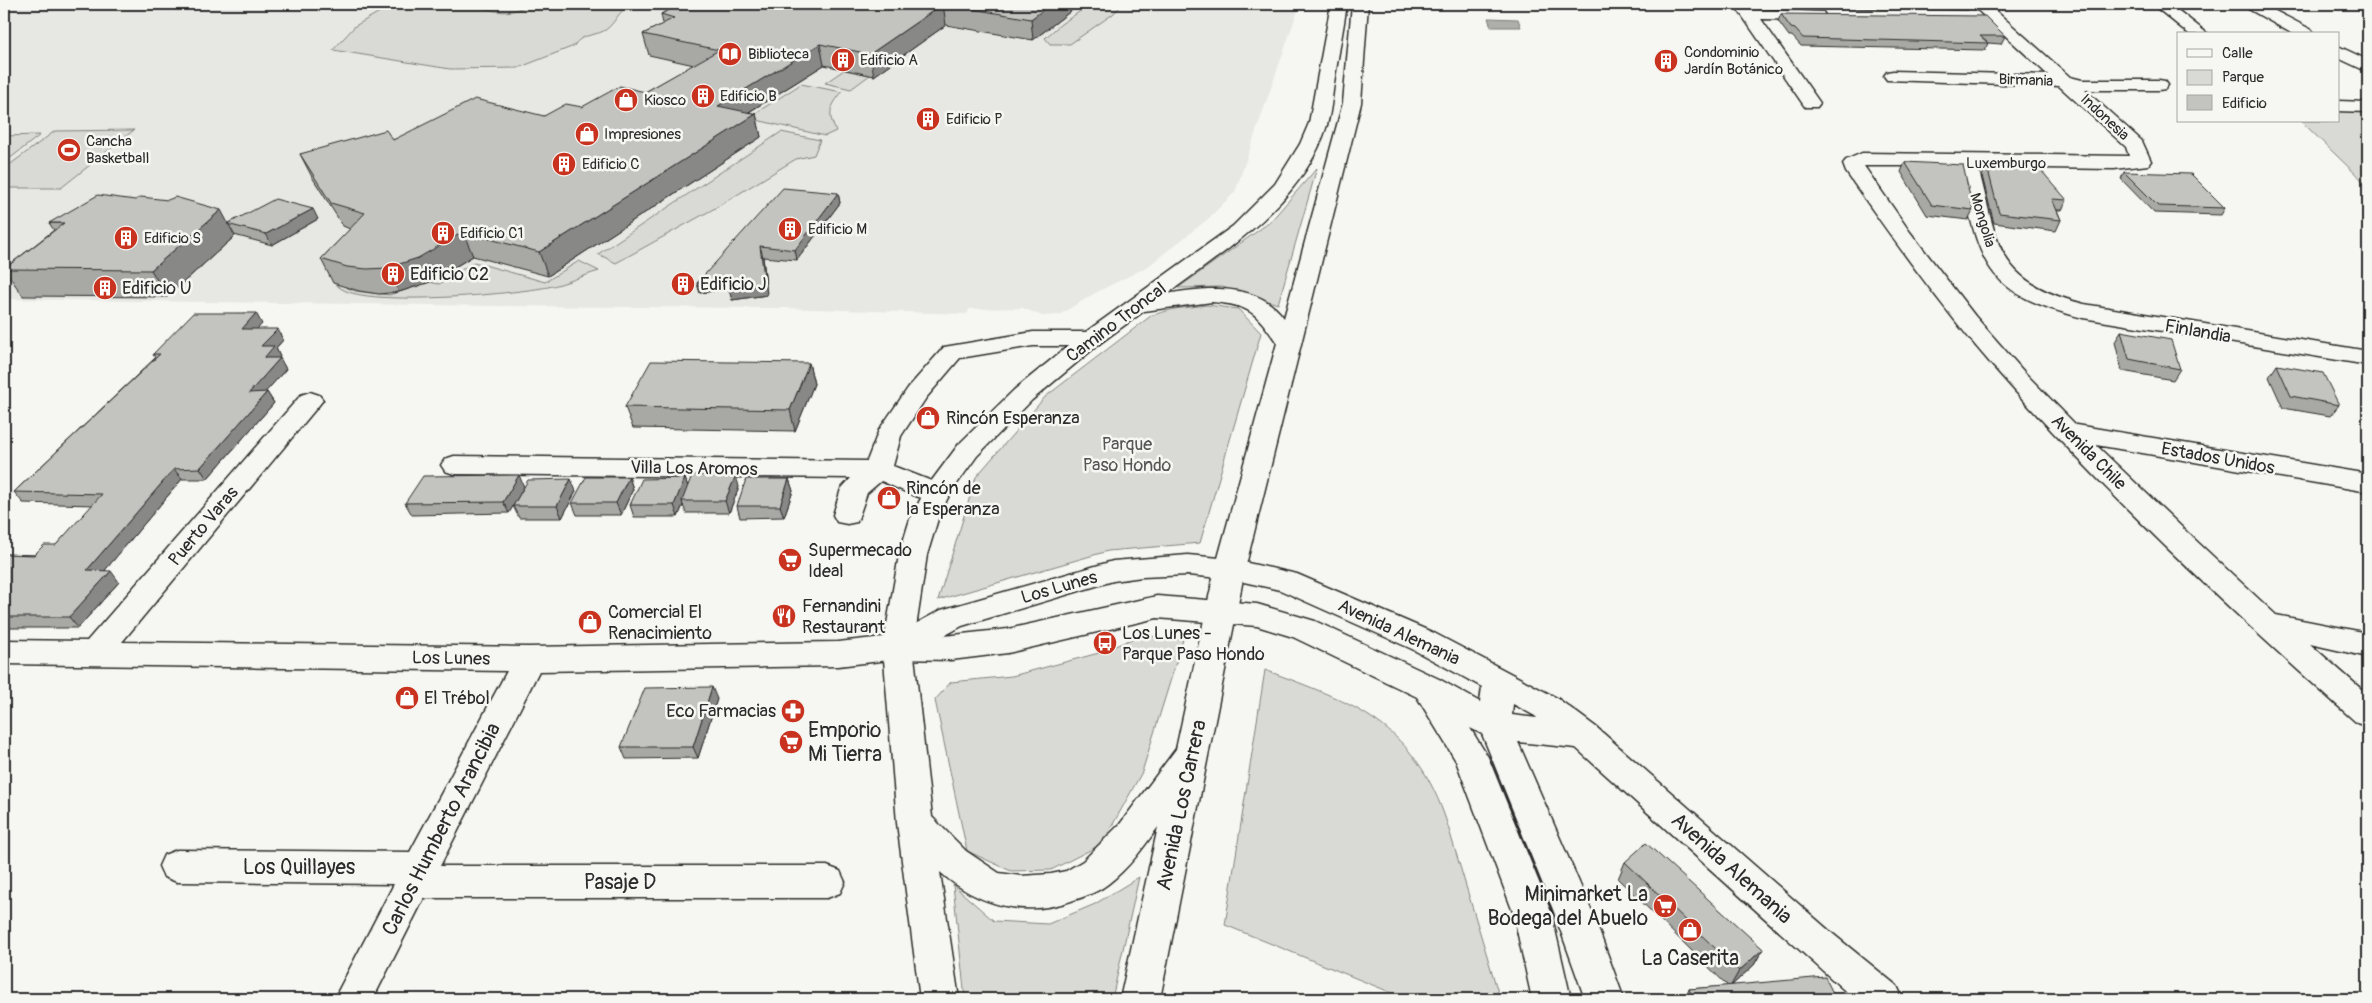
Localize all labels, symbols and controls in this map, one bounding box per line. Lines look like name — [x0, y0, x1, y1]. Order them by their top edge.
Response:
legend — [2177, 32, 2340, 122]
library icon: Biblioteca — [717, 41, 743, 67]
place label: Condominio Jardín Botánico — [1684, 43, 1783, 79]
text: Calle — [2222, 44, 2253, 63]
place label: Biblioteca — [748, 45, 809, 64]
building icon: Edificio A — [830, 47, 856, 73]
building icon: Condominio Jardín Botánico — [1653, 48, 1679, 74]
place label: Edificio A — [860, 51, 918, 70]
text: Parque — [2222, 68, 2265, 87]
street label: Birmania — [1998, 70, 2054, 91]
building icon: Edificio B — [690, 83, 716, 109]
shop icon: Kiosco — [613, 87, 639, 113]
place label: Edificio B — [720, 87, 777, 106]
street label: Indonesia — [2076, 90, 2133, 145]
place label: Kiosco — [644, 91, 686, 110]
text: Edificio — [2222, 94, 2267, 113]
building icon: Edificio P — [915, 106, 941, 132]
place label: Edificio P — [946, 110, 1002, 129]
shop icon: Impresiones — [574, 121, 600, 147]
place label: Impresiones — [604, 125, 681, 144]
place label: Cancha Basketball — [86, 132, 149, 168]
sports icon: Cancha Basketball — [56, 137, 82, 163]
building icon: Edificio C — [551, 151, 577, 177]
street label: Luxemburgo — [1966, 154, 2046, 173]
place label: Edificio C — [582, 155, 639, 174]
street label: Mongolia — [1965, 191, 2000, 250]
building icon: Edificio M — [777, 216, 803, 242]
building icon: Edificio C1 — [430, 220, 456, 246]
place label: Edificio M — [808, 220, 867, 239]
place label: Edificio C1 — [460, 224, 523, 243]
building icon: Edificio S — [113, 225, 139, 251]
place label: Edificio S — [144, 229, 201, 248]
building icon: Edificio C2 — [380, 261, 406, 287]
place label: Edificio C2 — [410, 263, 489, 286]
building icon: Edificio J — [670, 271, 696, 297]
place label: Edificio J — [700, 273, 766, 296]
building icon: Edificio U — [92, 275, 118, 301]
place label: Edificio U — [122, 277, 192, 300]
street label: Camino Troncal — [1062, 277, 1171, 368]
street label: Finlandia — [2163, 314, 2233, 349]
shop icon: Rincón Esperanza — [915, 405, 941, 431]
place label: Rincón Esperanza — [946, 407, 1080, 430]
street label: Avenida Chile — [2046, 410, 2131, 495]
park label: Parque Paso Hondo — [1083, 433, 1172, 477]
street label: Estados Unidos — [2159, 437, 2276, 480]
street label: Villa Los Aromos — [630, 456, 758, 481]
place label: Rincón de la Esperanza — [906, 477, 1000, 521]
street label: Puerto Varas — [163, 482, 243, 571]
shop icon: Rincón de la Esperanza — [876, 485, 902, 511]
place label: Supermecado Ideal — [808, 539, 912, 583]
supermarket icon: Supermecado Ideal — [777, 547, 803, 573]
street label: Los Lunes — [1018, 566, 1100, 609]
street label: Avenida Alemania — [1334, 594, 1463, 671]
place label: Fernandini Restaurant — [802, 595, 886, 639]
place label: Comercial El Renacimiento — [608, 601, 712, 645]
restaurant icon: Fernandini Restaurant — [771, 603, 797, 629]
shop icon: Comercial El Renacimiento — [577, 609, 603, 635]
place label: Los Lunes - Parque Paso Hondo — [1122, 622, 1265, 666]
bus stop icon: Los Lunes - Parque Paso Hondo — [1092, 630, 1118, 656]
street label: Los Lunes — [412, 646, 490, 671]
shop icon: El Trébol — [394, 685, 420, 711]
place label: El Trébol — [424, 687, 490, 710]
pharmacy icon: Eco Farmacias — [780, 698, 806, 724]
place label: Eco Farmacias — [666, 700, 776, 723]
place label: Emporio Mi Tierra — [808, 717, 882, 768]
street label: Avenida Los Carrera — [1150, 717, 1213, 893]
street label: Carlos Humberto Arancibia — [376, 718, 507, 940]
supermarket icon: Emporio Mi Tierra — [778, 729, 804, 755]
street label: Avenida Alemania — [1665, 807, 1798, 930]
street label: Los Quillayes — [243, 854, 356, 881]
street label: Pasaje D — [584, 869, 656, 896]
place label: Minimarket La Bodega del Abuelo — [1488, 881, 1648, 932]
supermarket icon: Minimarket La Bodega del Abuelo — [1652, 893, 1678, 919]
shop icon: La Caserita — [1677, 917, 1703, 943]
place label: La Caserita — [1641, 945, 1739, 972]

